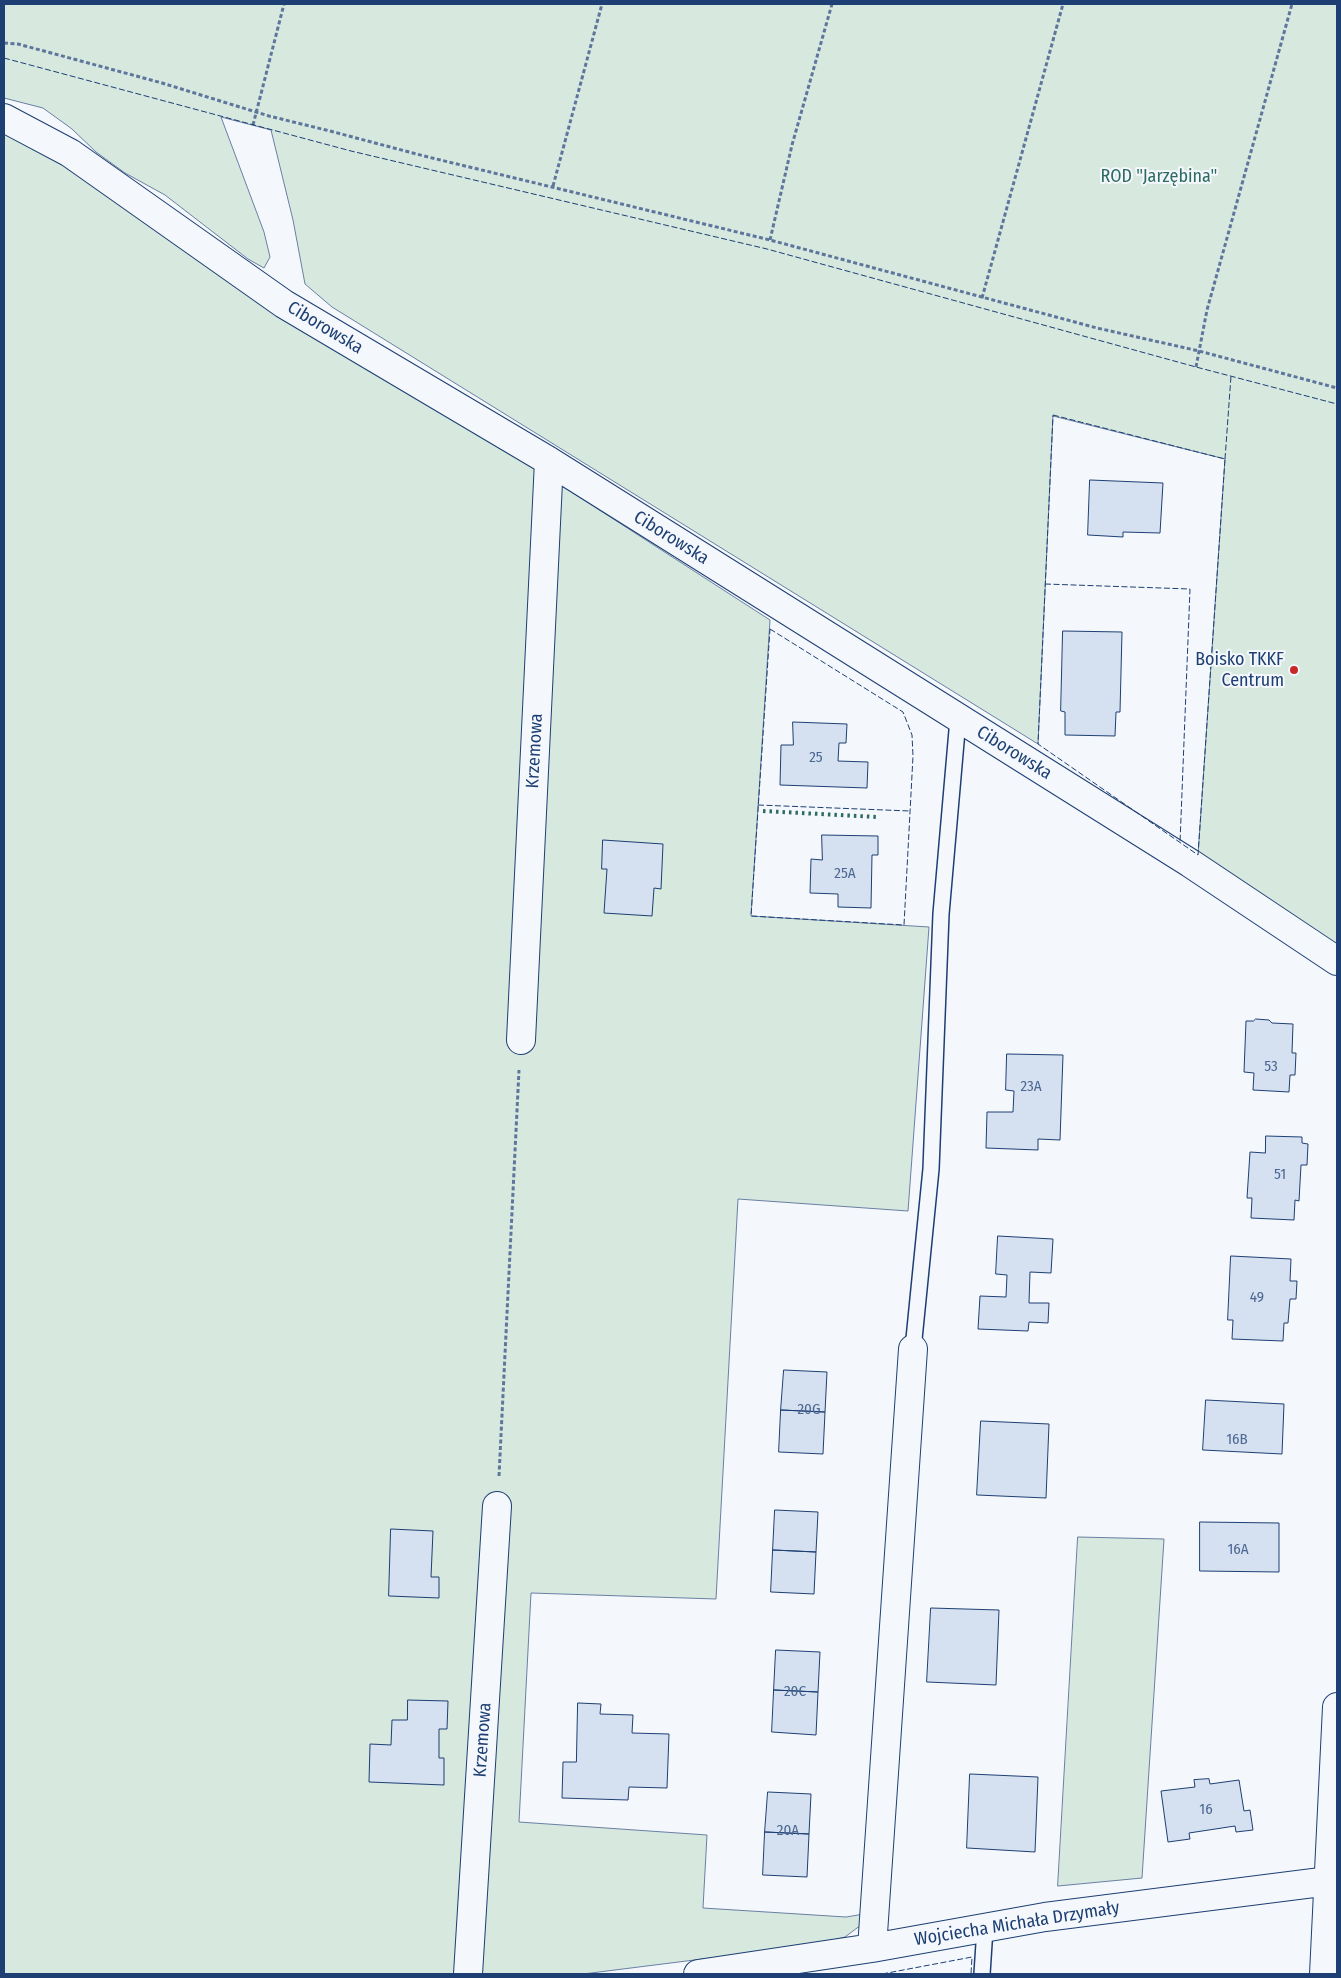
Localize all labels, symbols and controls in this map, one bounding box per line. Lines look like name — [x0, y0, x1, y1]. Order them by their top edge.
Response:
park label: ROD "Jarzębina" — [1101, 166, 1217, 188]
street label: Ciborowska — [283, 297, 367, 359]
street label: Ciborowska — [629, 506, 713, 570]
place label: Boisko TKKF Centrum — [1195, 649, 1284, 692]
marker: Boisko TKKF Centrum — [1288, 664, 1300, 676]
street label: Krzemowa — [522, 713, 548, 789]
street label: Ciborowska — [972, 721, 1056, 785]
house number: 25 — [809, 749, 823, 767]
house number: 25A — [834, 865, 856, 883]
house number: 53 — [1264, 1058, 1278, 1076]
house number: 23A — [1020, 1078, 1042, 1096]
house number: 51 — [1274, 1166, 1286, 1184]
house number: 49 — [1250, 1289, 1264, 1307]
house number: 20G — [797, 1401, 821, 1419]
house number: 16B — [1226, 1431, 1248, 1449]
house number: 16A — [1227, 1541, 1249, 1559]
house number: 20C — [784, 1683, 806, 1701]
street label: Krzemowa — [470, 1702, 496, 1778]
house number: 16 — [1199, 1801, 1213, 1819]
house number: 20A — [777, 1822, 799, 1840]
street label: Wojciecha Michała Drzymały — [913, 1897, 1121, 1951]

